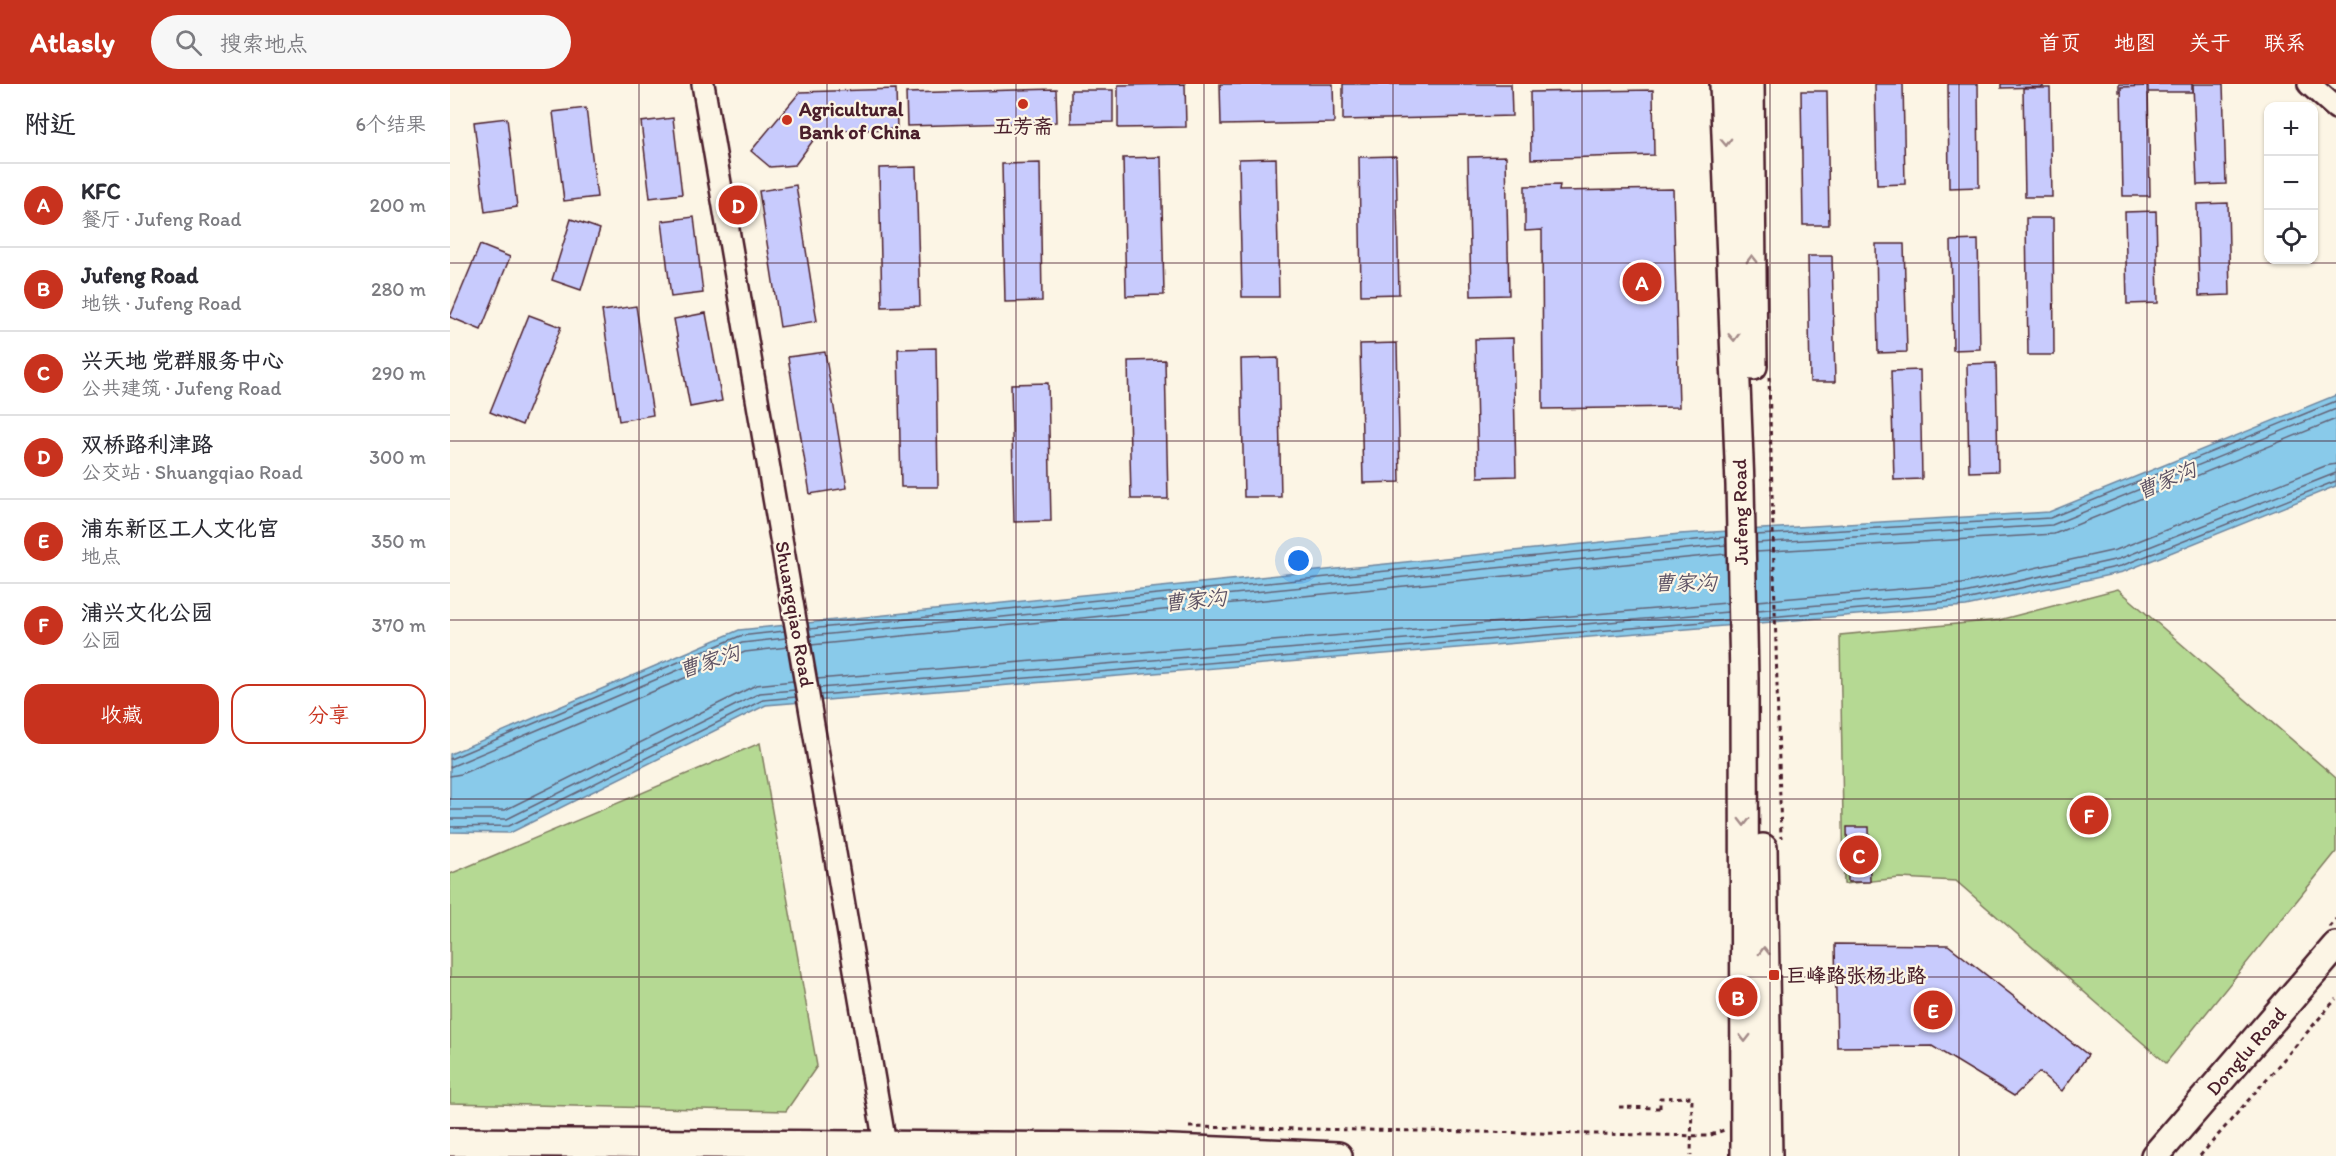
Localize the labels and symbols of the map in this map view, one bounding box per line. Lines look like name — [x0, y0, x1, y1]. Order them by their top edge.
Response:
place label: Agricultural Bank of China — [798, 97, 921, 144]
marker: 五芳斋 — [1016, 97, 1030, 111]
marker: Agricultural Bank of China — [780, 113, 794, 127]
place label: 五芳斋 — [993, 114, 1053, 138]
one-way arrow — [1720, 138, 1732, 147]
pin: D — [718, 182, 758, 228]
one-way arrow — [1746, 254, 1758, 263]
pin: A — [1622, 260, 1662, 304]
one-way arrow — [1728, 333, 1740, 342]
water label: 曹家沟 — [2132, 455, 2202, 504]
street label: Jufeng Road — [1727, 458, 1753, 566]
street label: Shuangqiao Road — [770, 539, 820, 689]
your location — [1284, 546, 1313, 575]
water label: 曹家沟 — [1654, 570, 1718, 595]
water label: 曹家沟 — [1163, 585, 1229, 615]
water label: 曹家沟 — [675, 639, 745, 683]
pin: F — [2070, 792, 2108, 838]
one-way arrow — [1738, 817, 1750, 826]
pin: C — [1840, 832, 1878, 878]
one-way arrow — [1758, 946, 1770, 955]
place label: 巨峰路张杨北路 — [1786, 963, 1926, 987]
marker: 巨峰路张杨北路 — [1767, 968, 1781, 982]
pin: B — [1718, 974, 1758, 1020]
pin: E — [1914, 988, 1952, 1032]
street label: Donglu Road — [2201, 1002, 2291, 1100]
one-way arrow — [1739, 1033, 1751, 1042]

